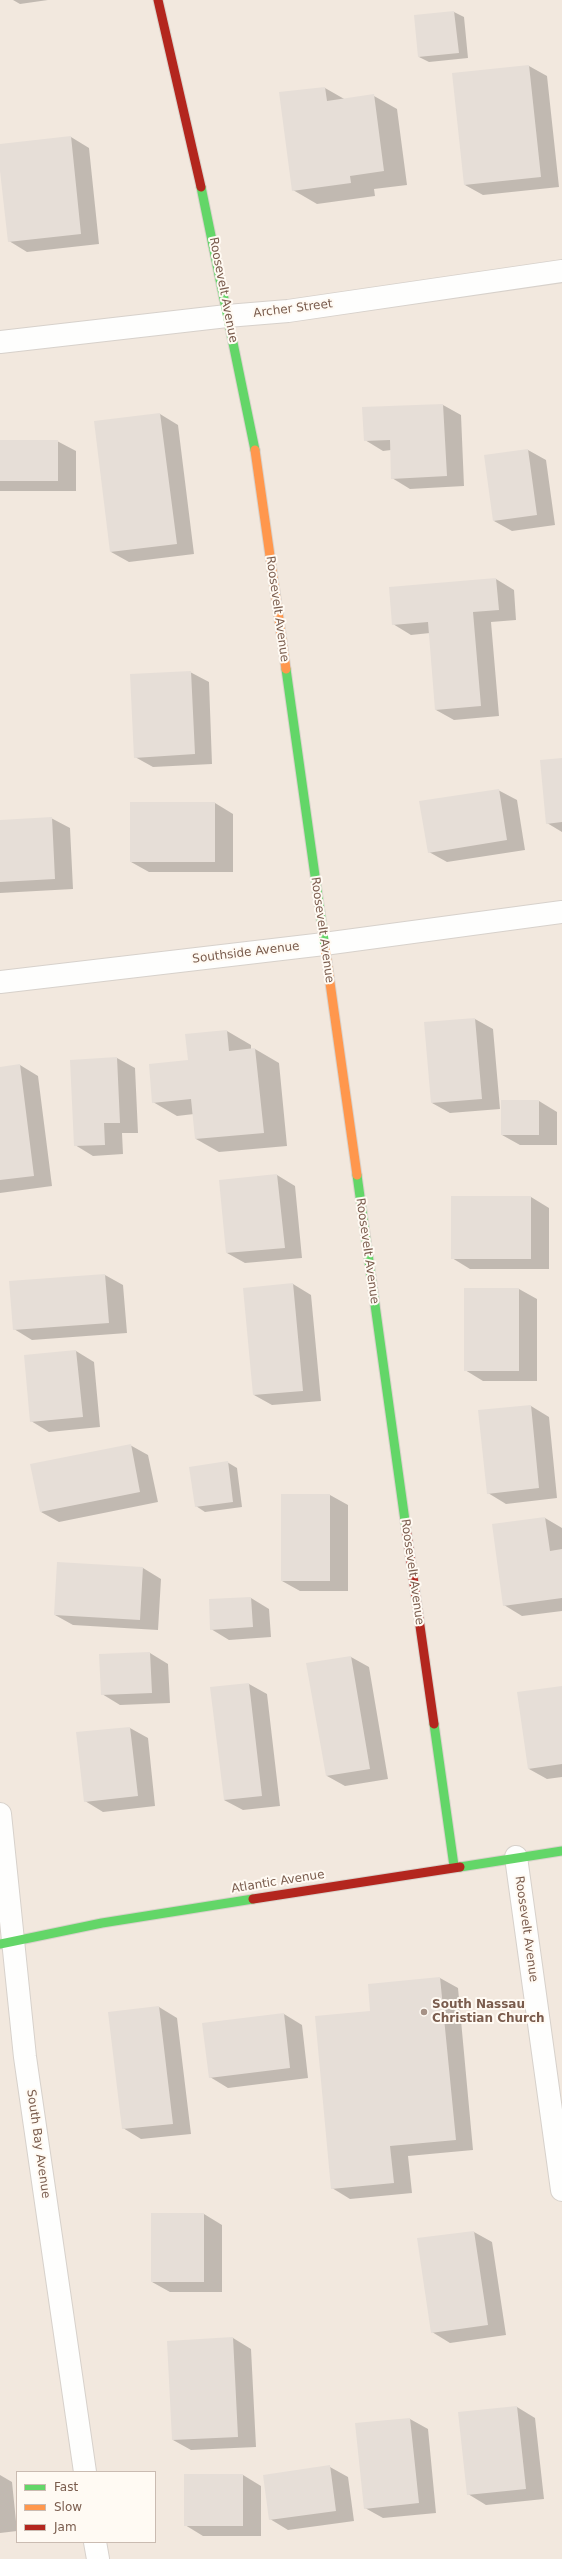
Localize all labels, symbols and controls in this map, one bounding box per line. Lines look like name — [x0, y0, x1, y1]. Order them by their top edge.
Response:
street label: Roosevelt Avenue — [206, 236, 240, 344]
street label: Archer Street — [253, 297, 333, 321]
street label: Roosevelt Avenue — [262, 555, 292, 663]
street label: Roosevelt Avenue — [307, 876, 337, 984]
street label: Southside Avenue — [192, 939, 300, 967]
street label: Roosevelt Avenue — [352, 1197, 382, 1305]
street label: Roosevelt Avenue — [397, 1518, 427, 1626]
street label: Atlantic Avenue — [230, 1868, 326, 1896]
street label: Roosevelt Avenue — [511, 1875, 541, 1983]
place label: South Nassau Christian Church — [432, 1998, 545, 2026]
marker: South Nassau Christian Church — [419, 2007, 429, 2017]
street label: South Bay Avenue — [23, 2089, 53, 2199]
legend — [16, 2471, 156, 2543]
text: Fast — [54, 2480, 78, 2494]
text: Slow — [54, 2500, 82, 2514]
text: Jam — [54, 2520, 77, 2534]

